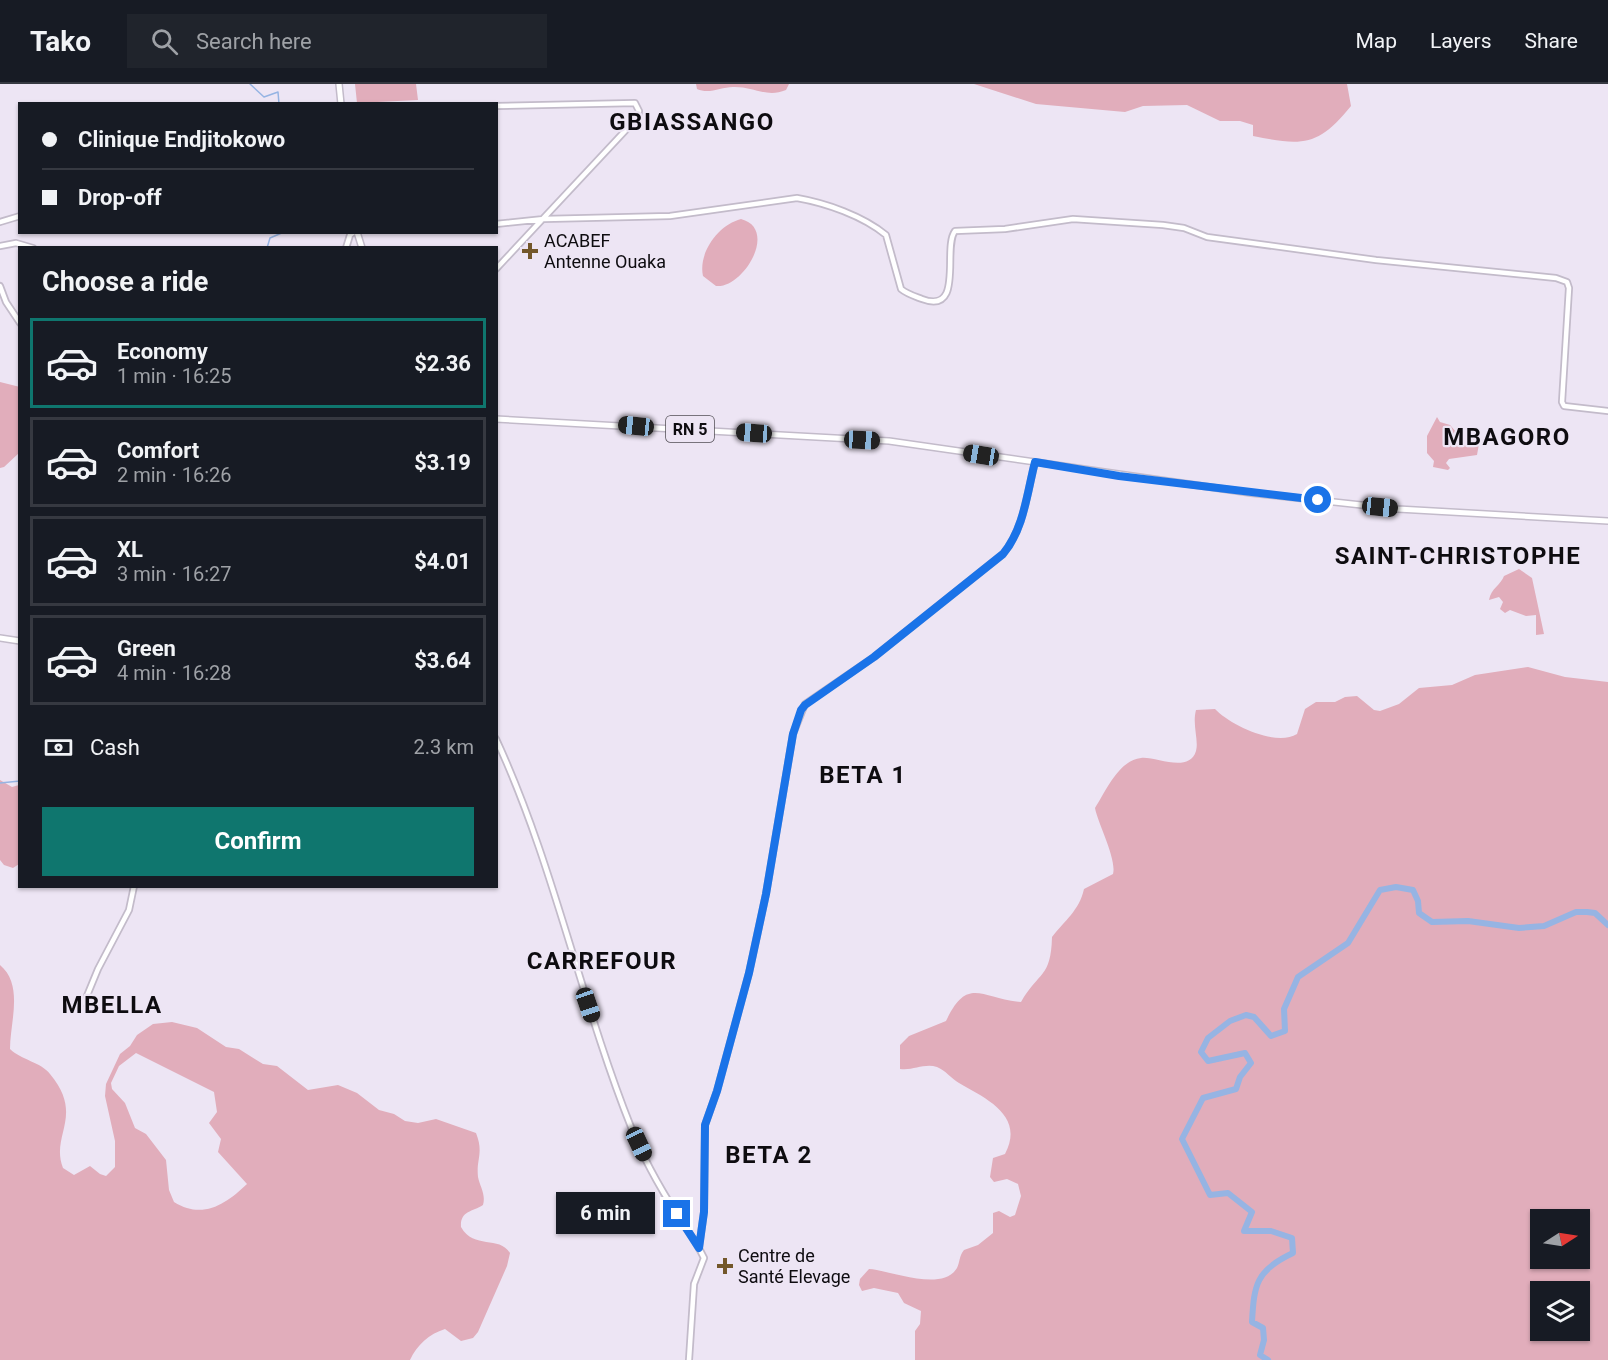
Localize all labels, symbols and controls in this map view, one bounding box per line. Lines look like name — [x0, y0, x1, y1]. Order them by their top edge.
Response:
search box — [127, 14, 547, 68]
text: Tako — [30, 25, 91, 58]
icon: search — [148, 25, 181, 58]
text: Search here — [196, 29, 312, 54]
text: Map — [1355, 29, 1397, 53]
text: Layers — [1430, 29, 1491, 53]
text: Share — [1524, 29, 1578, 53]
district label: GBIASSANGO — [609, 108, 775, 136]
text: Clinique Endjitokowo — [78, 127, 285, 152]
text: Drop-off — [78, 185, 162, 210]
place label: ACABEF Antenne Ouaka — [544, 230, 666, 272]
marker: ACABEF Antenne Ouaka — [521, 242, 539, 260]
text: Choose a ride — [42, 266, 208, 298]
icon: car — [45, 336, 99, 390]
text: Economy — [117, 339, 208, 364]
text: $2.36 — [414, 351, 471, 376]
text: 1 min · 16:25 — [117, 364, 232, 388]
car — [617, 415, 655, 437]
road number: RN 5 — [666, 416, 714, 442]
car — [735, 423, 773, 443]
district label: MBAGORO — [1443, 423, 1571, 451]
car — [844, 430, 880, 450]
icon: car — [45, 435, 99, 489]
text: Comfort — [117, 438, 199, 463]
car — [962, 443, 1000, 467]
text: $3.19 — [414, 450, 471, 475]
text: 2 min · 16:26 — [117, 463, 232, 487]
route start — [1304, 486, 1331, 513]
car — [1361, 496, 1399, 518]
icon: car — [45, 534, 99, 588]
text: XL — [117, 537, 143, 562]
district label: SAINT-CHRISTOPHE — [1335, 542, 1581, 570]
text: $4.01 — [414, 549, 471, 574]
text: 3 min · 16:27 — [117, 562, 232, 586]
icon: car — [45, 633, 99, 687]
text: Green — [117, 636, 176, 661]
text: $3.64 — [414, 648, 471, 673]
text: 4 min · 16:28 — [117, 661, 232, 685]
icon: cash — [42, 731, 75, 764]
text: Cash — [90, 735, 140, 760]
text: 2.3 km — [414, 735, 474, 759]
district label: BETA 1 — [819, 761, 907, 789]
button: Confirm — [42, 807, 474, 876]
district label: CARREFOUR — [527, 947, 677, 975]
car — [574, 985, 602, 1025]
district label: MBELLA — [61, 991, 163, 1019]
car — [623, 1124, 655, 1164]
district label: BETA 2 — [725, 1141, 813, 1169]
callout: 6 min — [557, 1193, 656, 1235]
route end — [663, 1200, 690, 1227]
text: 6 min — [580, 1201, 631, 1225]
north arrow — [1530, 1209, 1590, 1269]
map controls — [1530, 1209, 1590, 1341]
place label: Centre de Santé Elevage — [738, 1245, 850, 1287]
marker: Centre de Santé Elevage — [716, 1257, 734, 1275]
button: layers — [1530, 1281, 1590, 1341]

